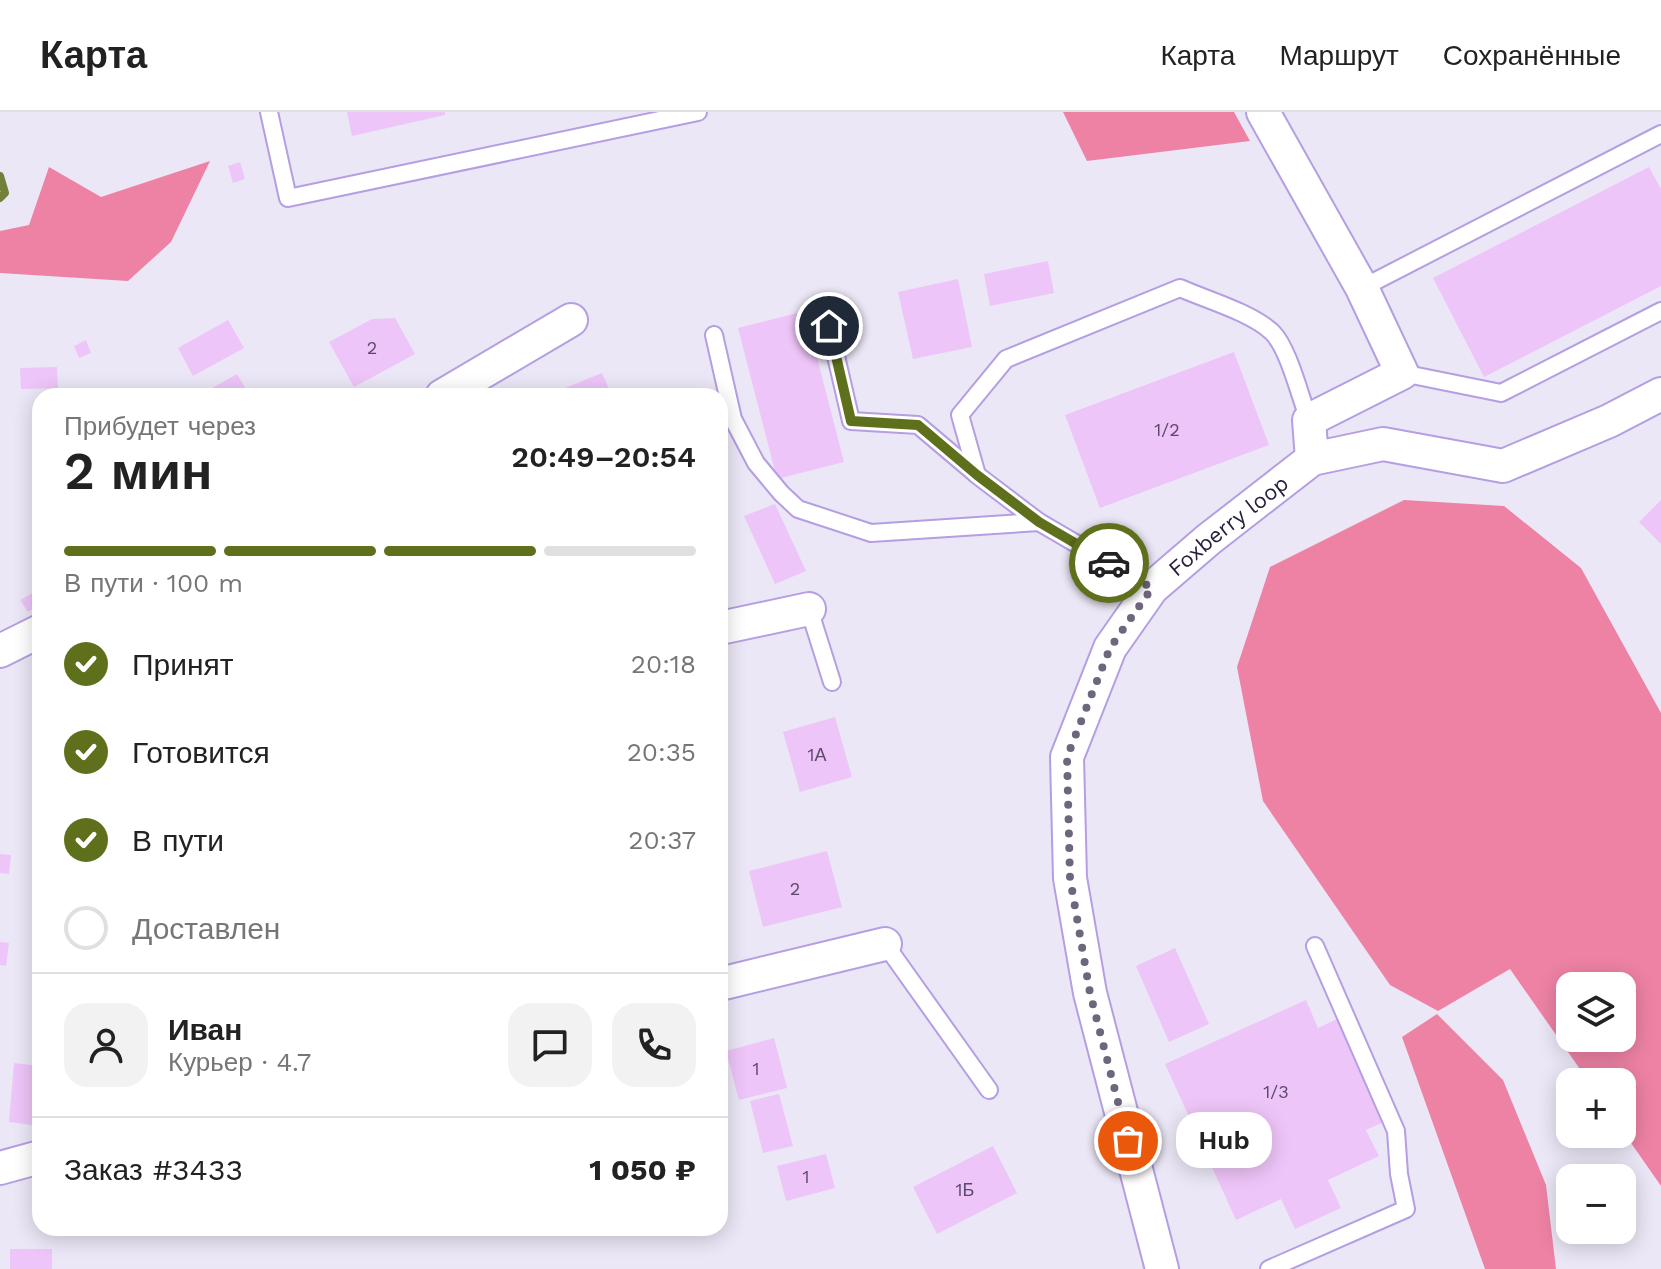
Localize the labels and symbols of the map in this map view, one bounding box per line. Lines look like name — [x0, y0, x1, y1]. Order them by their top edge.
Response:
pin — [795, 292, 863, 360]
house number: 2 — [367, 337, 377, 358]
house number: 1/2 — [1154, 419, 1180, 440]
street label: Foxberry loop — [1163, 470, 1293, 581]
courier — [1069, 523, 1149, 603]
house number: 1А — [807, 744, 827, 765]
house number: 2 — [790, 878, 800, 899]
house number: 1 — [752, 1058, 760, 1079]
house number: 1/3 — [1263, 1081, 1289, 1102]
pin — [1094, 1107, 1162, 1175]
callout: Hub — [1176, 1113, 1272, 1169]
house number: 1 — [802, 1166, 810, 1187]
house number: 1Б — [956, 1179, 974, 1200]

